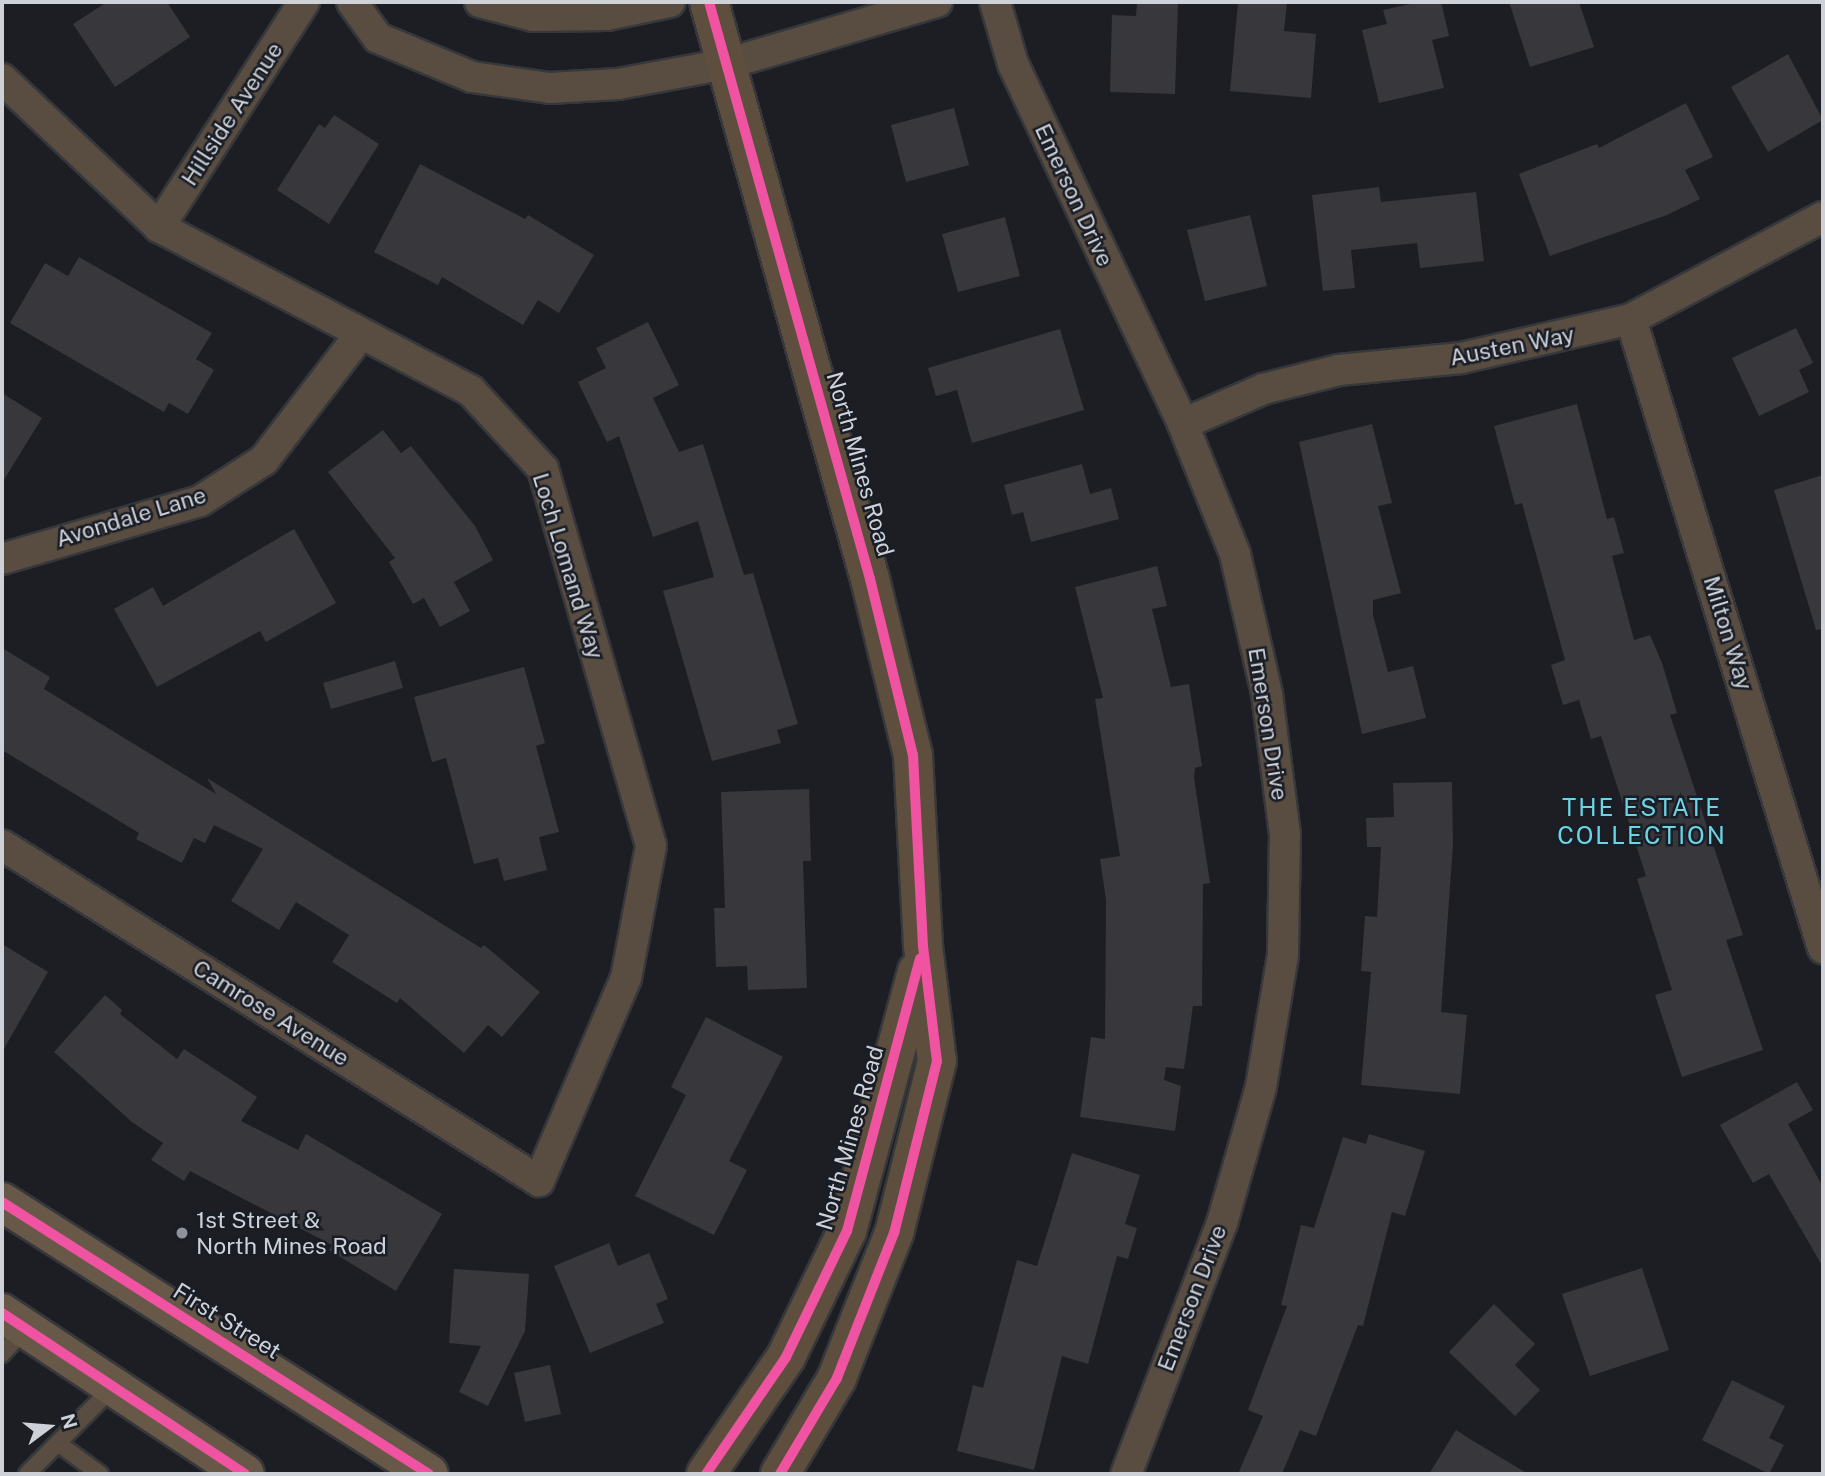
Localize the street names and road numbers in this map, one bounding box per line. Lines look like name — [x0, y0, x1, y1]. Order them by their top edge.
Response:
street label: Hillside Avenue — [175, 37, 289, 191]
street label: Emerson Drive — [1029, 119, 1119, 271]
street label: Austen Way — [1447, 320, 1577, 372]
street label: North Mines Road — [820, 369, 900, 559]
street label: Loch Lomand Way — [527, 469, 609, 663]
street label: Avondale Lane — [52, 481, 210, 553]
street label: Milton Way — [1697, 572, 1759, 694]
street label: Emerson Drive — [1242, 646, 1294, 802]
street label: Camrose Avenue — [188, 954, 354, 1072]
street label: North Mines Road — [810, 1043, 890, 1233]
street label: Emerson Drive — [1151, 1221, 1233, 1375]
street label: First Street — [168, 1277, 286, 1365]

